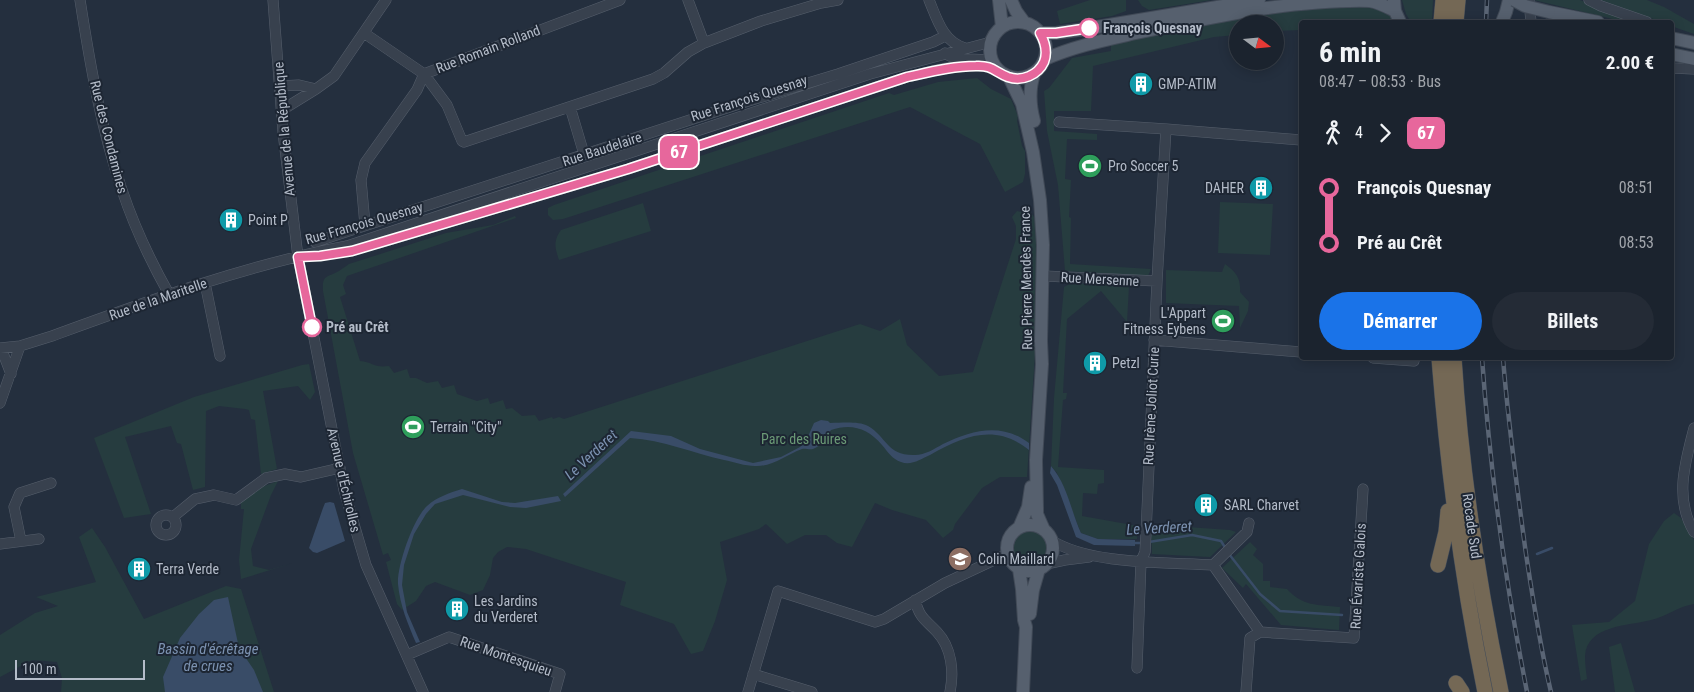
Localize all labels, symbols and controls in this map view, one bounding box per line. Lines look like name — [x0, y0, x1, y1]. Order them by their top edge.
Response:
north arrow — [1229, 15, 1284, 70]
map controls — [1229, 15, 1284, 70]
marker: François Quesnay — [1079, 18, 1099, 38]
place label: François Quesnay — [1103, 20, 1203, 36]
street label: Rue Romain Rolland — [434, 22, 542, 76]
text: 6 min — [1319, 36, 1381, 69]
text: 2.00 € — [1606, 51, 1654, 74]
street label: Avenue de la République — [270, 61, 298, 197]
building icon: GMP-ATIM — [1128, 71, 1154, 97]
street label: Rue François Quesnay — [689, 72, 809, 124]
text: 08:47 – 08:53 · Bus — [1319, 72, 1441, 91]
place label: GMP-ATIM — [1158, 76, 1217, 92]
street label: Rue des Condamines — [87, 79, 131, 195]
icon: walk — [1319, 119, 1347, 147]
icon: forward — [1371, 119, 1399, 147]
text: 67 — [1417, 122, 1435, 143]
text: 4 — [1355, 123, 1363, 142]
street label: Rue Baudelaire — [560, 129, 644, 169]
line badge: 67 — [656, 136, 702, 168]
text: 67 — [670, 141, 688, 162]
sports icon: Pro Soccer 5 — [1077, 153, 1103, 179]
place label: Pro Soccer 5 — [1108, 158, 1178, 174]
building icon: DAHER — [1248, 175, 1274, 201]
text: François Quesnay — [1357, 176, 1491, 199]
text: 08:51 — [1619, 178, 1654, 197]
place label: DAHER — [1205, 180, 1245, 196]
street label: Rue François Quesnay — [303, 198, 425, 247]
street label: Rue Pierre Mendès France — [1017, 206, 1035, 350]
building icon: Point P — [218, 207, 244, 233]
place label: Point P — [248, 212, 288, 228]
text: Pré au Crêt — [1357, 231, 1442, 254]
text: 08:53 — [1619, 233, 1654, 252]
street label: Rue Mersenne — [1060, 269, 1140, 289]
street label: Rue de la Maritelle — [107, 275, 209, 323]
button: Démarrer — [1319, 292, 1482, 350]
button: Billets — [1492, 292, 1654, 350]
place label: L'Appart Fitness Eybens — [1123, 305, 1206, 337]
sports icon: L'Appart Fitness Eybens — [1210, 308, 1236, 334]
marker: Pré au Crêt — [302, 317, 322, 337]
place label: Pré au Crêt — [326, 319, 389, 335]
street label: Rue Irène Joliot Curie — [1140, 346, 1162, 465]
building icon: Petzl — [1082, 350, 1108, 376]
place label: Petzl — [1112, 355, 1140, 371]
sports icon: Terrain "City" — [400, 414, 426, 440]
place label: Terrain "City" — [430, 419, 502, 435]
street label: Avenue d'Échirolles — [324, 426, 365, 534]
water label: Le Verderet — [561, 426, 622, 484]
park label: Parc des Ruires — [761, 431, 847, 447]
building icon: SARL Charvet — [1193, 492, 1219, 518]
street label: Rocade Sud — [1460, 493, 1484, 559]
place label: SARL Charvet — [1224, 497, 1299, 513]
water label: Le Verderet — [1126, 517, 1193, 539]
street label: Rue Évariste Galois — [1346, 523, 1369, 629]
school or university icon: Colin Maillard — [947, 546, 973, 572]
place label: Colin Maillard — [978, 551, 1054, 567]
building icon: Terra Verde — [126, 556, 152, 582]
place label: Terra Verde — [156, 561, 220, 577]
place label: Les Jardins du Verderet — [474, 593, 538, 625]
building icon: Les Jardins du Verderet — [444, 596, 470, 622]
street label: Rue Montesquieu — [458, 633, 554, 679]
water label: Bassin d'écrêtage de crues — [157, 640, 259, 675]
scale bar — [15, 657, 145, 680]
text: 100 m — [22, 661, 57, 677]

